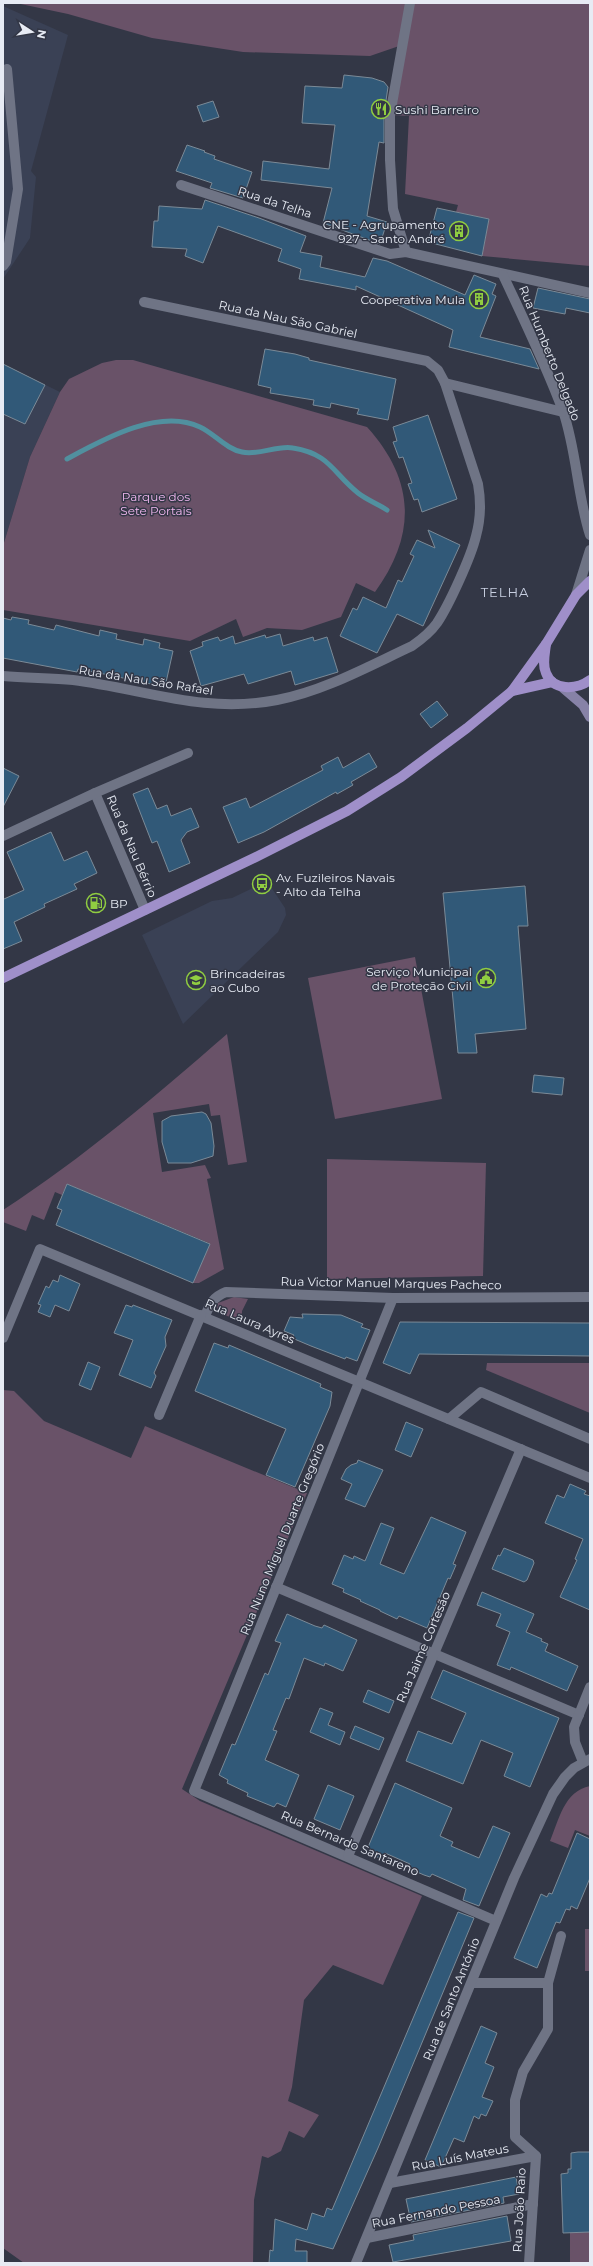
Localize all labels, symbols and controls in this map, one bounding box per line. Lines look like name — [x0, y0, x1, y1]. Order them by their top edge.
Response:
north arrow — [12, 12, 52, 52]
text: N — [34, 28, 50, 40]
restaurant icon: Sushi Barreiro — [370, 98, 392, 120]
place label: Sushi Barreiro — [395, 102, 479, 117]
street label: Rua da Telha — [236, 183, 314, 221]
place label: CNE - Agrupamento 927 - Santo André — [323, 217, 445, 246]
building icon: CNE - Agrupamento 927 - Santo André — [448, 220, 470, 242]
street label: Rua Humberto Delgado — [516, 283, 584, 423]
building icon: Cooperativa Mula — [468, 288, 490, 310]
place label: Cooperativa Mula — [361, 292, 465, 307]
street label: Rua da Nau São Gabriel — [217, 297, 359, 341]
park label: Parque dos Sete Portais — [120, 489, 192, 518]
district label: TELHA — [481, 584, 529, 600]
street label: Rua da Nau São Rafael — [78, 662, 214, 698]
street label: Rua da Nau Bérrio — [104, 793, 160, 899]
place label: Av. Fuzileiros Navais - Alto da Telha — [276, 870, 395, 899]
bus stop icon: Av. Fuzileiros Navais - Alto da Telha — [251, 873, 273, 895]
fuel station icon: BP — [85, 892, 107, 914]
place label: BP — [110, 896, 128, 911]
place label: Serviço Municipal de Proteção Civil — [366, 964, 472, 993]
place label: Brincadeiras ao Cubo — [210, 966, 285, 995]
public building icon: Serviço Municipal de Proteção Civil — [475, 967, 497, 989]
school or university icon: Brincadeiras ao Cubo — [185, 969, 207, 991]
street label: Rua Victor Manuel Marques Pacheco — [280, 1274, 502, 1292]
street label: Rua Laura Ayres — [203, 1295, 297, 1347]
street label: Rua Nuno Miguel Duarte Gregório — [237, 1441, 327, 1637]
street label: Rua Jaime Cortesão — [393, 1589, 453, 1705]
street label: Rua Bernardo Santareno — [279, 1807, 421, 1879]
street label: Rua de Santo António — [419, 1935, 483, 2063]
street label: Rua Luís Mateus — [410, 2140, 510, 2174]
street label: Rua João Raio — [509, 2167, 529, 2253]
street label: Rua Fernando Pessoa — [371, 2191, 501, 2231]

